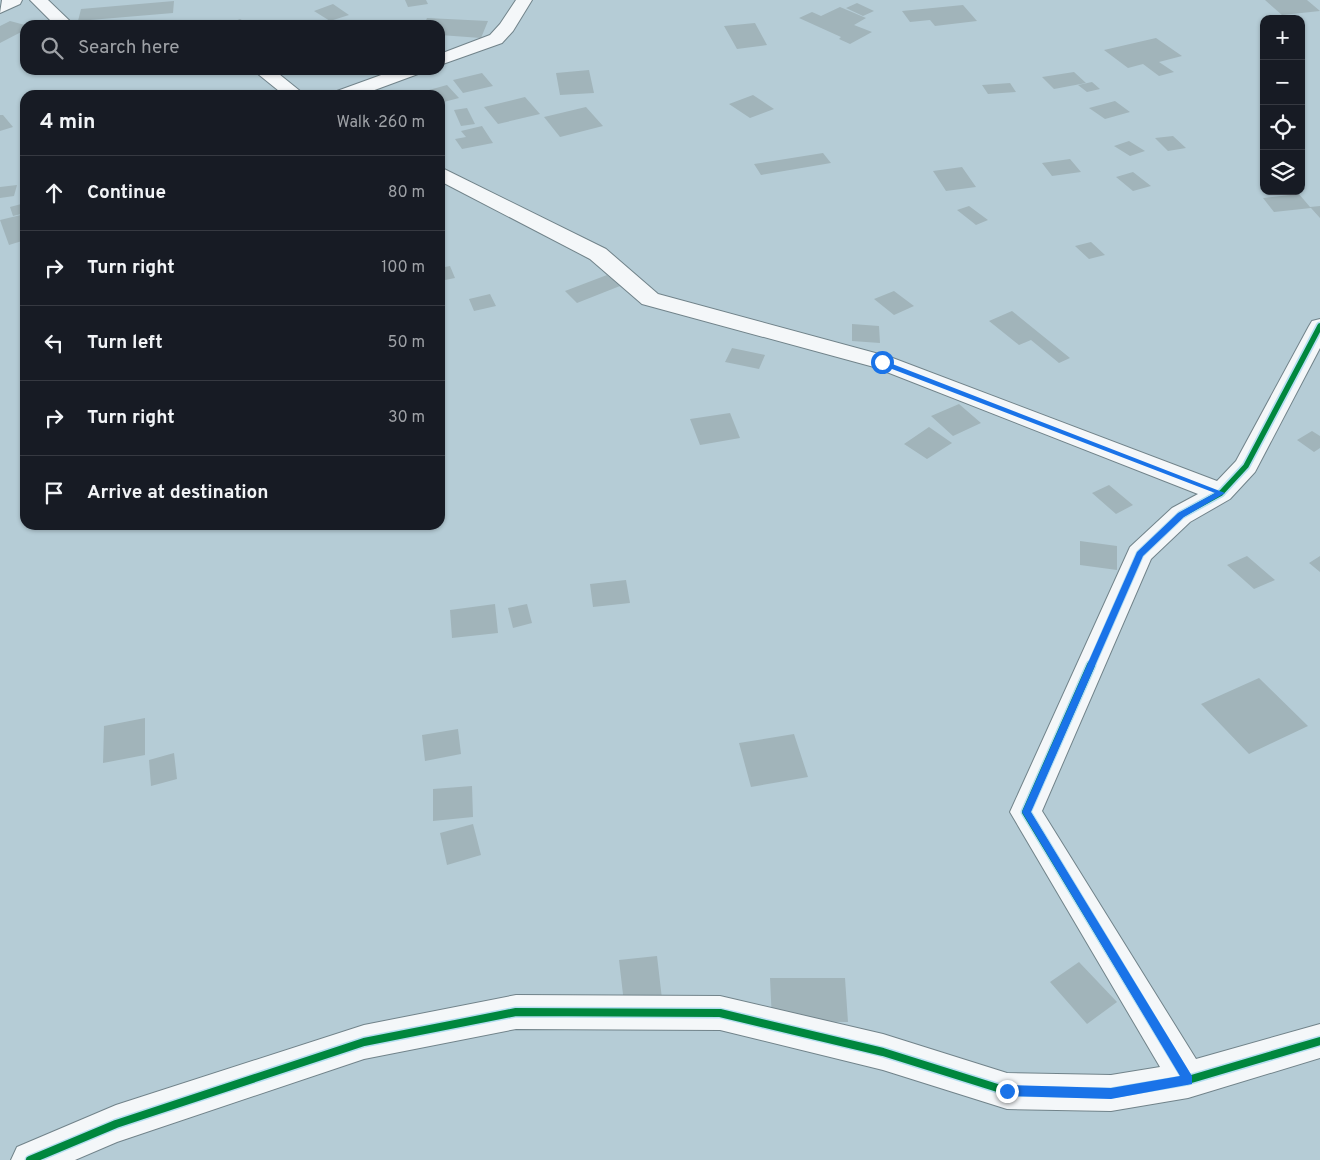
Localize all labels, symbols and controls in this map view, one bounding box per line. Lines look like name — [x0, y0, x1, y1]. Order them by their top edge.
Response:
map controls — [1260, 15, 1305, 195]
button: + — [1260, 15, 1305, 60]
search box — [20, 20, 445, 75]
icon: search — [38, 34, 66, 62]
text: Search here — [78, 36, 180, 60]
button: − — [1260, 60, 1305, 105]
button: locate — [1260, 105, 1305, 150]
text: 4 min — [40, 109, 96, 136]
text: Walk · 260 m — [336, 113, 425, 133]
button: layers — [1260, 150, 1305, 195]
icon: ahead — [40, 179, 68, 207]
text: Continue — [87, 181, 166, 205]
text: 80 m — [388, 183, 425, 203]
icon: right — [40, 254, 68, 282]
text: Turn right — [87, 256, 175, 280]
text: 100 m — [381, 258, 425, 278]
icon: left — [40, 329, 68, 357]
text: Turn left — [87, 331, 163, 355]
text: 50 m — [388, 333, 425, 353]
route start — [871, 351, 894, 374]
icon: right — [40, 404, 68, 432]
text: Turn right — [87, 406, 175, 430]
text: 30 m — [388, 408, 425, 428]
icon: arrive — [40, 479, 68, 507]
text: Arrive at destination — [87, 481, 268, 505]
route end — [996, 1080, 1019, 1103]

